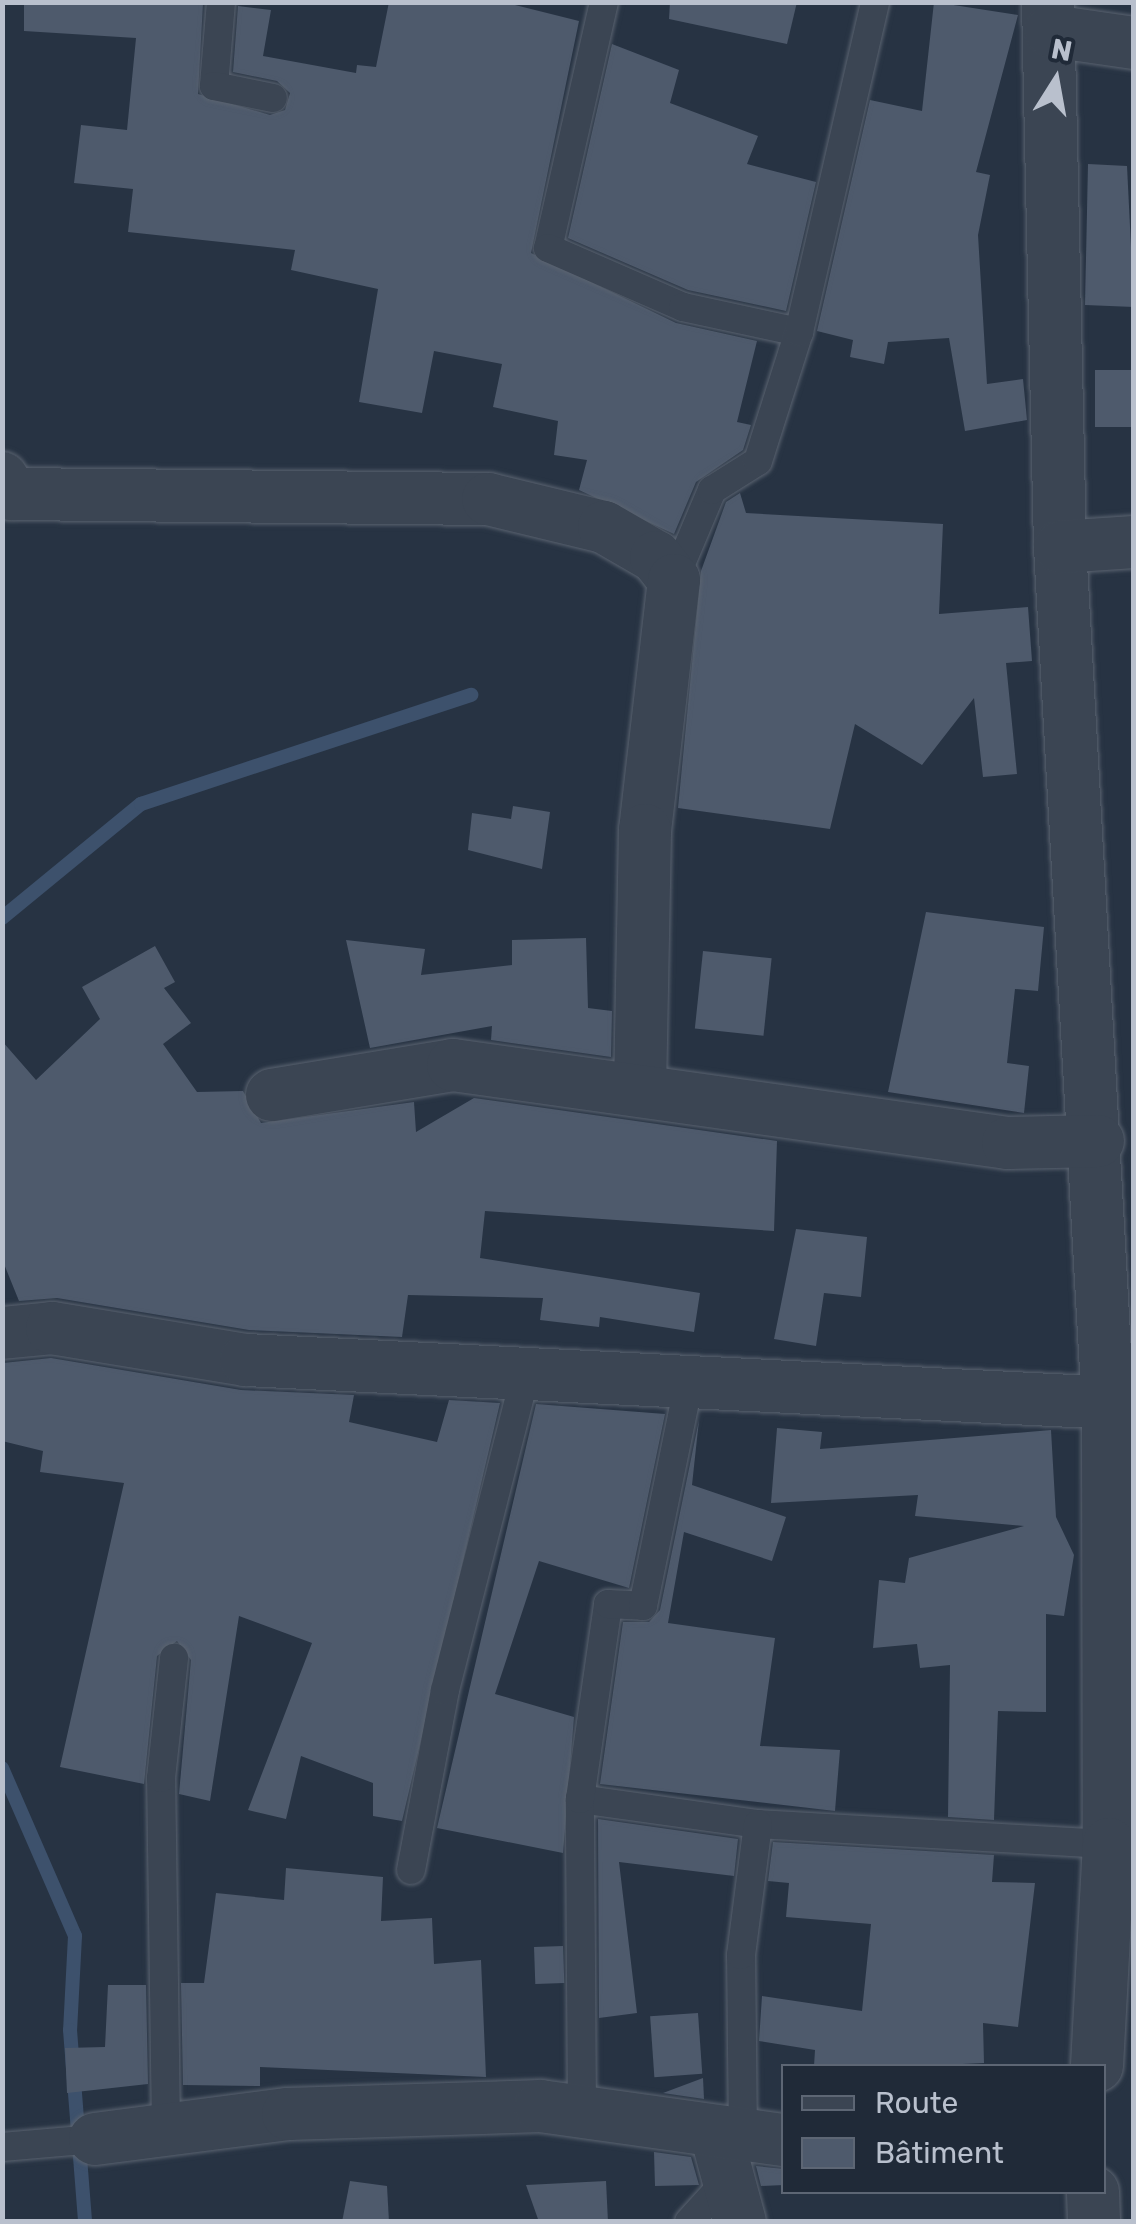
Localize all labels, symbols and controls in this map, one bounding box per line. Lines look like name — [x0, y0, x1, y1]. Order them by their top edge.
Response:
north arrow — [1006, 30, 1106, 130]
text: N — [1049, 32, 1075, 68]
legend — [781, 2064, 1106, 2194]
text: Route — [875, 2085, 958, 2121]
text: Bâtiment — [875, 2135, 1004, 2171]

